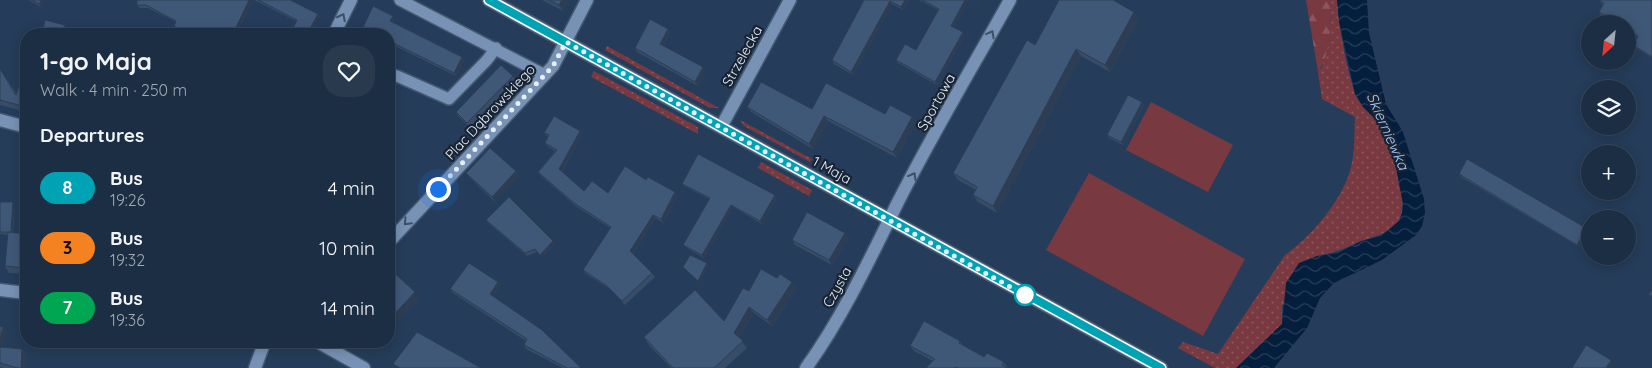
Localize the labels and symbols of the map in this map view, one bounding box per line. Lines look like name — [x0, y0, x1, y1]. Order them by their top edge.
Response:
one-way arrow — [336, 13, 346, 22]
north arrow — [1581, 15, 1636, 70]
street label: Strzelecka — [718, 22, 766, 90]
one-way arrow — [985, 30, 995, 39]
street label: Plac Dąbrowskiego — [441, 61, 539, 163]
street label: Sportowa — [913, 70, 959, 134]
water label: Skierniewka — [1363, 89, 1414, 173]
street label: 1 Maja — [810, 152, 854, 188]
one-way arrow — [906, 173, 916, 182]
your location — [426, 177, 451, 202]
one-way arrow — [404, 217, 413, 226]
street label: Czysta — [819, 264, 855, 310]
unlabelled marker — [1014, 284, 1036, 306]

